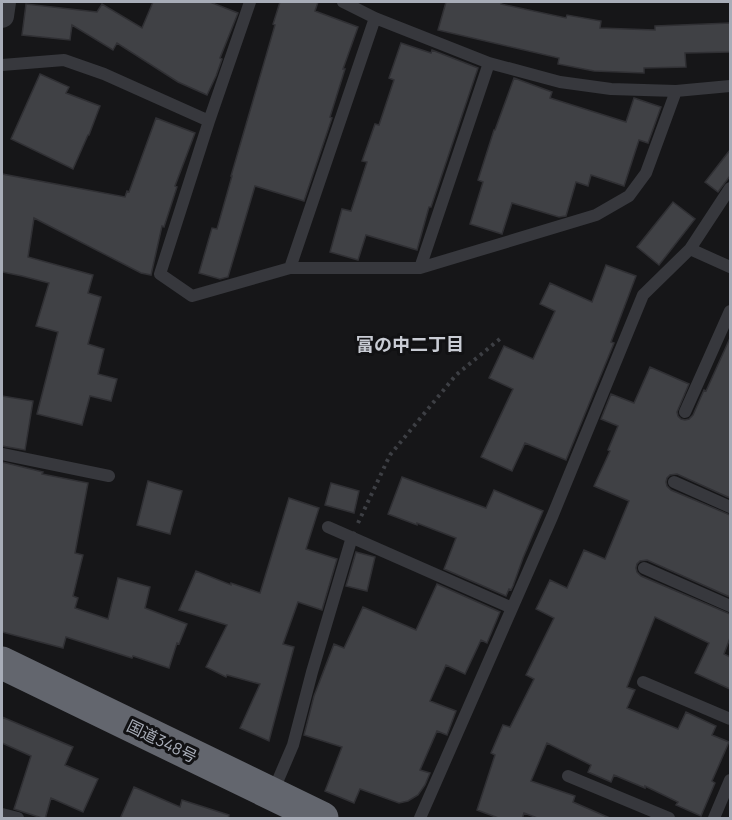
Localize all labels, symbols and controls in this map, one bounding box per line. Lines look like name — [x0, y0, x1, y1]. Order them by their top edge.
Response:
district label: 富の中二丁目 — [356, 332, 464, 356]
street label: 国道348号 — [123, 715, 201, 767]

